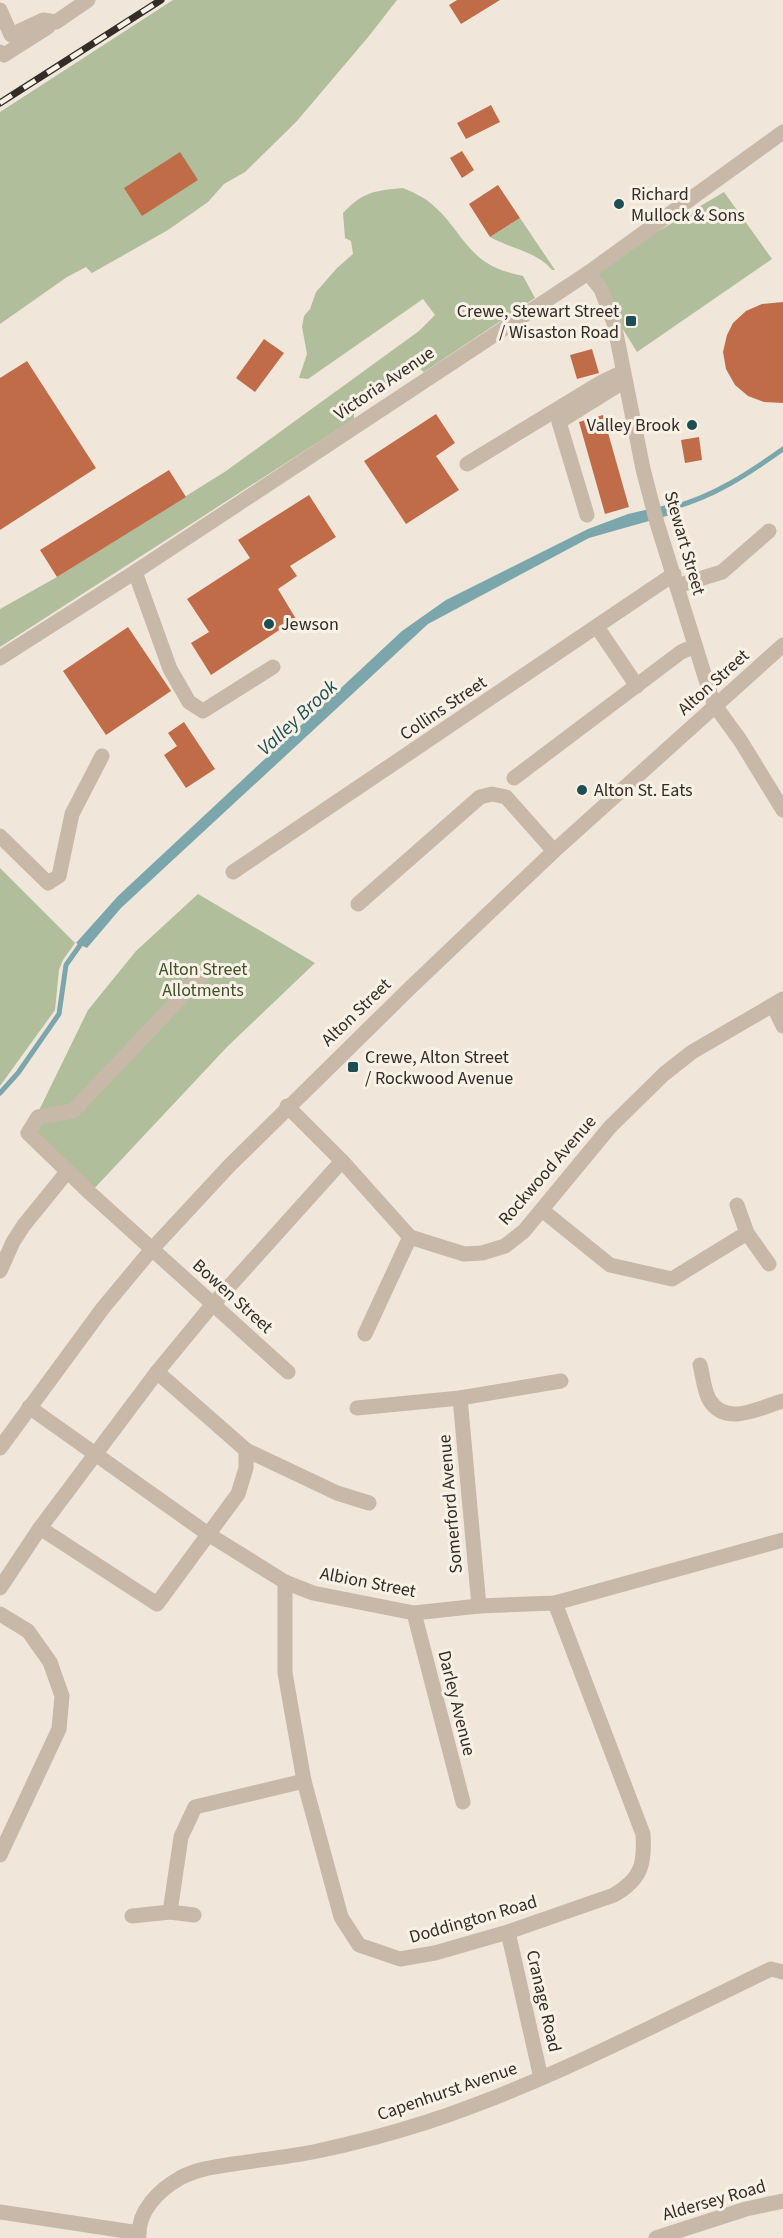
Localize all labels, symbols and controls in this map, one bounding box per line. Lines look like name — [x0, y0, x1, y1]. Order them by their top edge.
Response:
place label: Richard Mullock & Sons — [631, 182, 745, 228]
marker: Richard Mullock & Sons — [612, 197, 626, 211]
place label: Crewe, Stewart Street / Wisaston Road — [457, 299, 619, 345]
marker: Crewe, Stewart Street / Wisaston Road — [624, 314, 638, 328]
street label: Victoria Avenue — [329, 341, 439, 426]
place label: Valley Brook — [587, 413, 680, 438]
marker: Valley Brook — [685, 418, 699, 432]
street label: Stewart Street — [658, 488, 711, 598]
place label: Jewson — [281, 612, 339, 637]
marker: Jewson — [262, 617, 276, 631]
street label: Alton Street — [672, 643, 755, 721]
street label: Collins Street — [395, 670, 492, 747]
water label: Valley Brook — [251, 673, 344, 762]
place label: Alton St. Eats — [594, 778, 693, 803]
marker: Alton St. Eats — [575, 783, 589, 797]
park label: Alton Street Allotments — [159, 957, 247, 1003]
street label: Alton Street — [316, 973, 397, 1052]
place label: Crewe, Alton Street / Rockwood Avenue — [365, 1045, 513, 1091]
marker: Crewe, Alton Street / Rockwood Avenue — [346, 1060, 360, 1074]
street label: Rockwood Avenue — [493, 1110, 602, 1231]
street label: Bowen Street — [187, 1253, 278, 1339]
street label: Somerford Avenue — [432, 1433, 469, 1574]
street label: Albion Street — [318, 1561, 418, 1604]
street label: Darley Avenue — [431, 1648, 482, 1758]
street label: Doddington Road — [406, 1889, 540, 1950]
street label: Cranage Road — [520, 1948, 567, 2055]
street label: Capenhurst Avenue — [374, 2056, 520, 2127]
street label: Aldersey Road — [659, 2174, 769, 2227]

